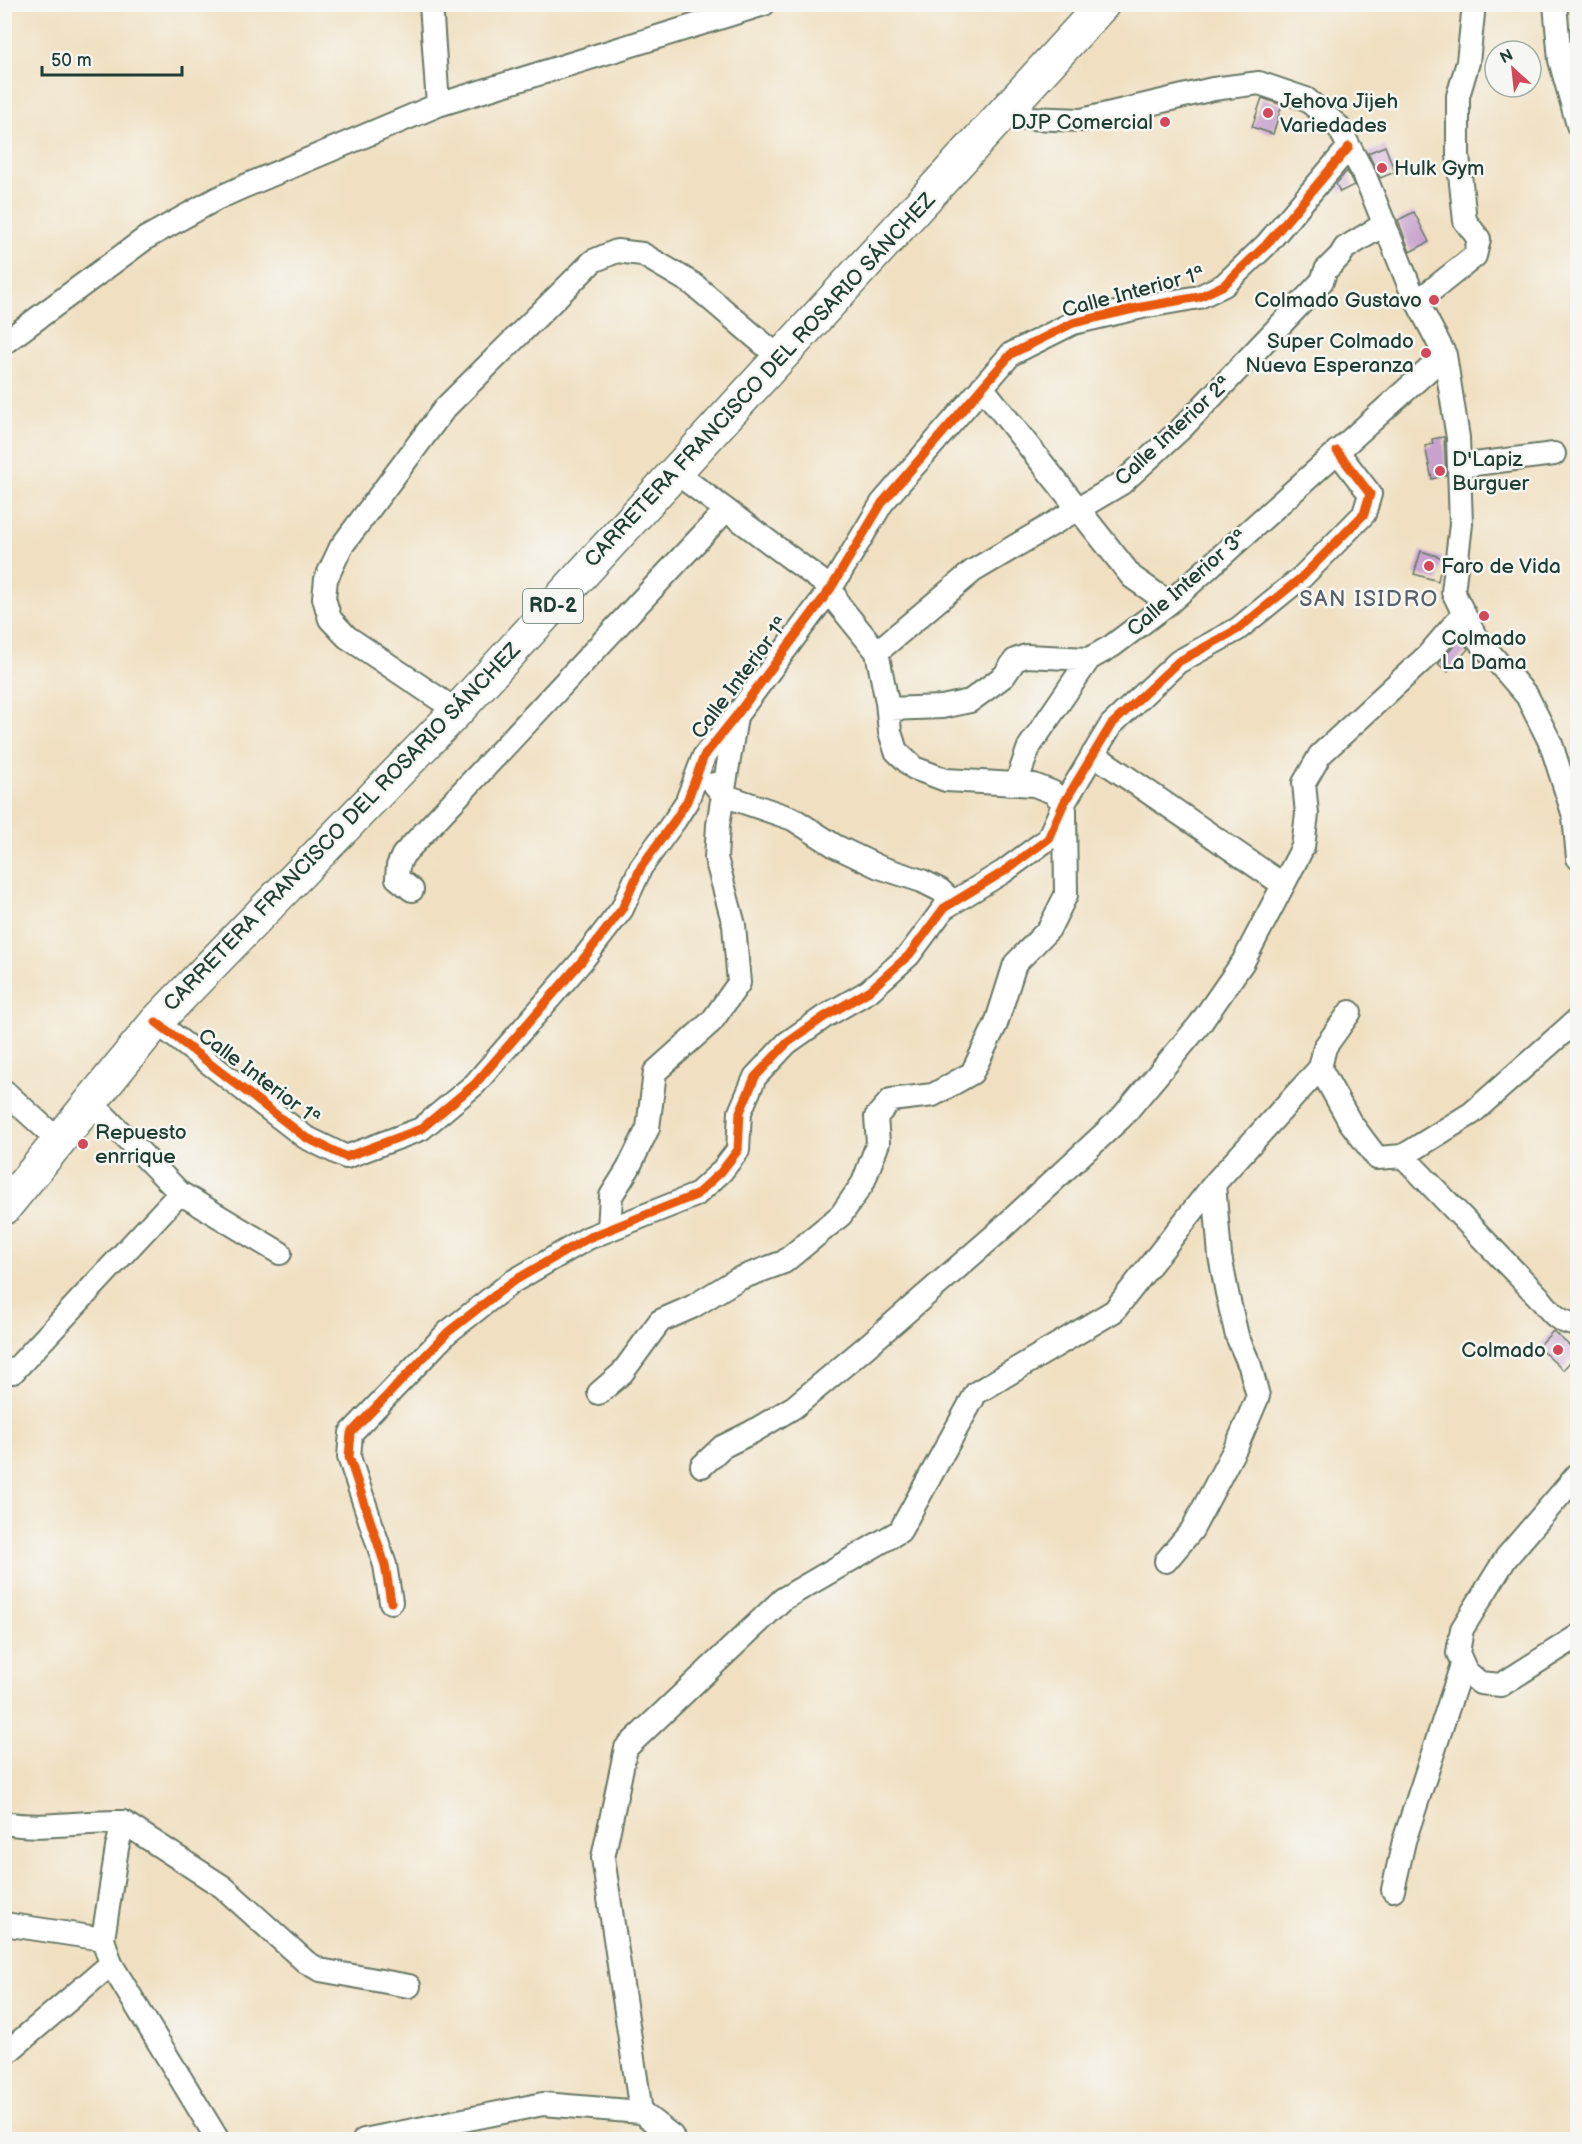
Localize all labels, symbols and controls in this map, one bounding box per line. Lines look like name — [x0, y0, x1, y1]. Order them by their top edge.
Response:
scale bar — [42, 39, 182, 77]
north arrow — [1483, 39, 1543, 99]
text: N — [1497, 46, 1517, 68]
text: 50 m — [51, 50, 92, 71]
place label: Jehova Jijeh Variedades — [1280, 89, 1398, 138]
marker: Jehova Jijeh Variedades — [1261, 106, 1275, 120]
place label: DJP Comercial — [1011, 110, 1153, 135]
marker: DJP Comercial — [1158, 115, 1172, 129]
place label: Hulk Gym — [1394, 156, 1484, 181]
marker: Hulk Gym — [1375, 161, 1389, 175]
street label: CARRETERA FRANCISCO DEL ROSARIO SÁNCHEZ — [579, 188, 941, 572]
street label: Calle Interior 1ª — [1059, 261, 1207, 323]
place label: Colmado Gustavo — [1254, 288, 1422, 313]
marker: Colmado Gustavo — [1427, 293, 1441, 307]
place label: Super Colmado Nueva Esperanza — [1245, 329, 1414, 378]
marker: Super Colmado Nueva Esperanza — [1419, 346, 1433, 360]
street label: Calle Interior 2ª — [1110, 371, 1236, 491]
place label: D'Lapiz Burguer — [1452, 447, 1530, 496]
marker: D'Lapiz Burguer — [1433, 464, 1447, 478]
street label: Calle Interior 3ª — [1122, 524, 1252, 642]
place label: Faro de Vida — [1441, 554, 1561, 579]
marker: Faro de Vida — [1422, 559, 1436, 573]
district label: SAN ISIDRO — [1299, 586, 1439, 613]
road number: RD-2 — [523, 589, 583, 623]
marker: Colmado La Dama — [1477, 609, 1491, 623]
street label: Calle Interior 1ª — [686, 612, 794, 744]
place label: Colmado La Dama — [1441, 626, 1527, 675]
street label: CARRETERA FRANCISCO DEL ROSARIO SÁNCHEZ — [158, 637, 526, 1016]
street label: Calle Interior 1ª — [193, 1023, 325, 1131]
place label: Repuesto enrrique — [95, 1120, 187, 1169]
marker: Repuesto enrrique — [76, 1137, 90, 1151]
place label: Colmado — [1461, 1338, 1546, 1363]
marker: Colmado — [1551, 1343, 1565, 1357]

